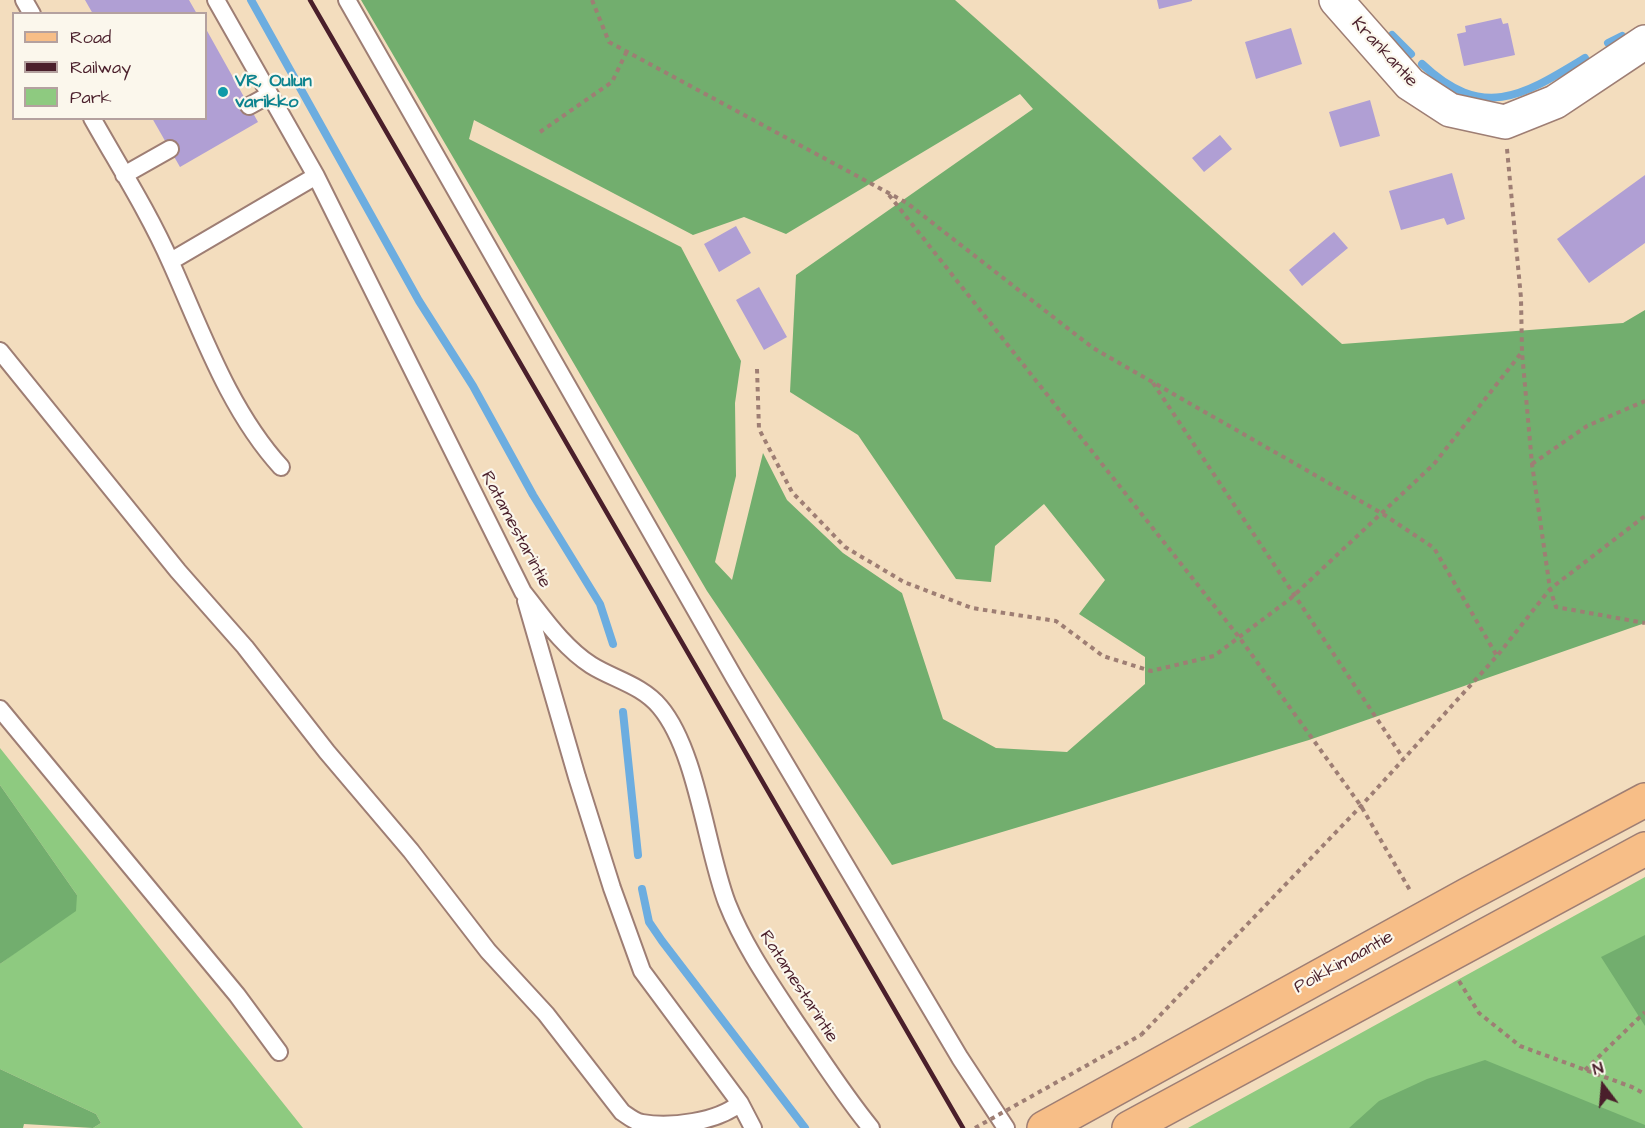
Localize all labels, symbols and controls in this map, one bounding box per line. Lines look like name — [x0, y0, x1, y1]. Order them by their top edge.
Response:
legend — [12, 12, 207, 120]
street label: Krankantie — [1346, 13, 1422, 93]
text: Road — [70, 25, 111, 50]
text: Railway — [70, 55, 131, 80]
place label: VR, Oulun varikko — [235, 71, 312, 113]
text: Park — [70, 85, 112, 110]
marker: VR, Oulun varikko — [216, 85, 230, 99]
street label: Ratamestarintie — [475, 468, 555, 592]
street label: Ratamestarintie — [754, 927, 842, 1047]
street label: Poikkimaantie — [1291, 927, 1397, 999]
north arrow — [1573, 1056, 1633, 1116]
text: N — [1590, 1057, 1606, 1081]

